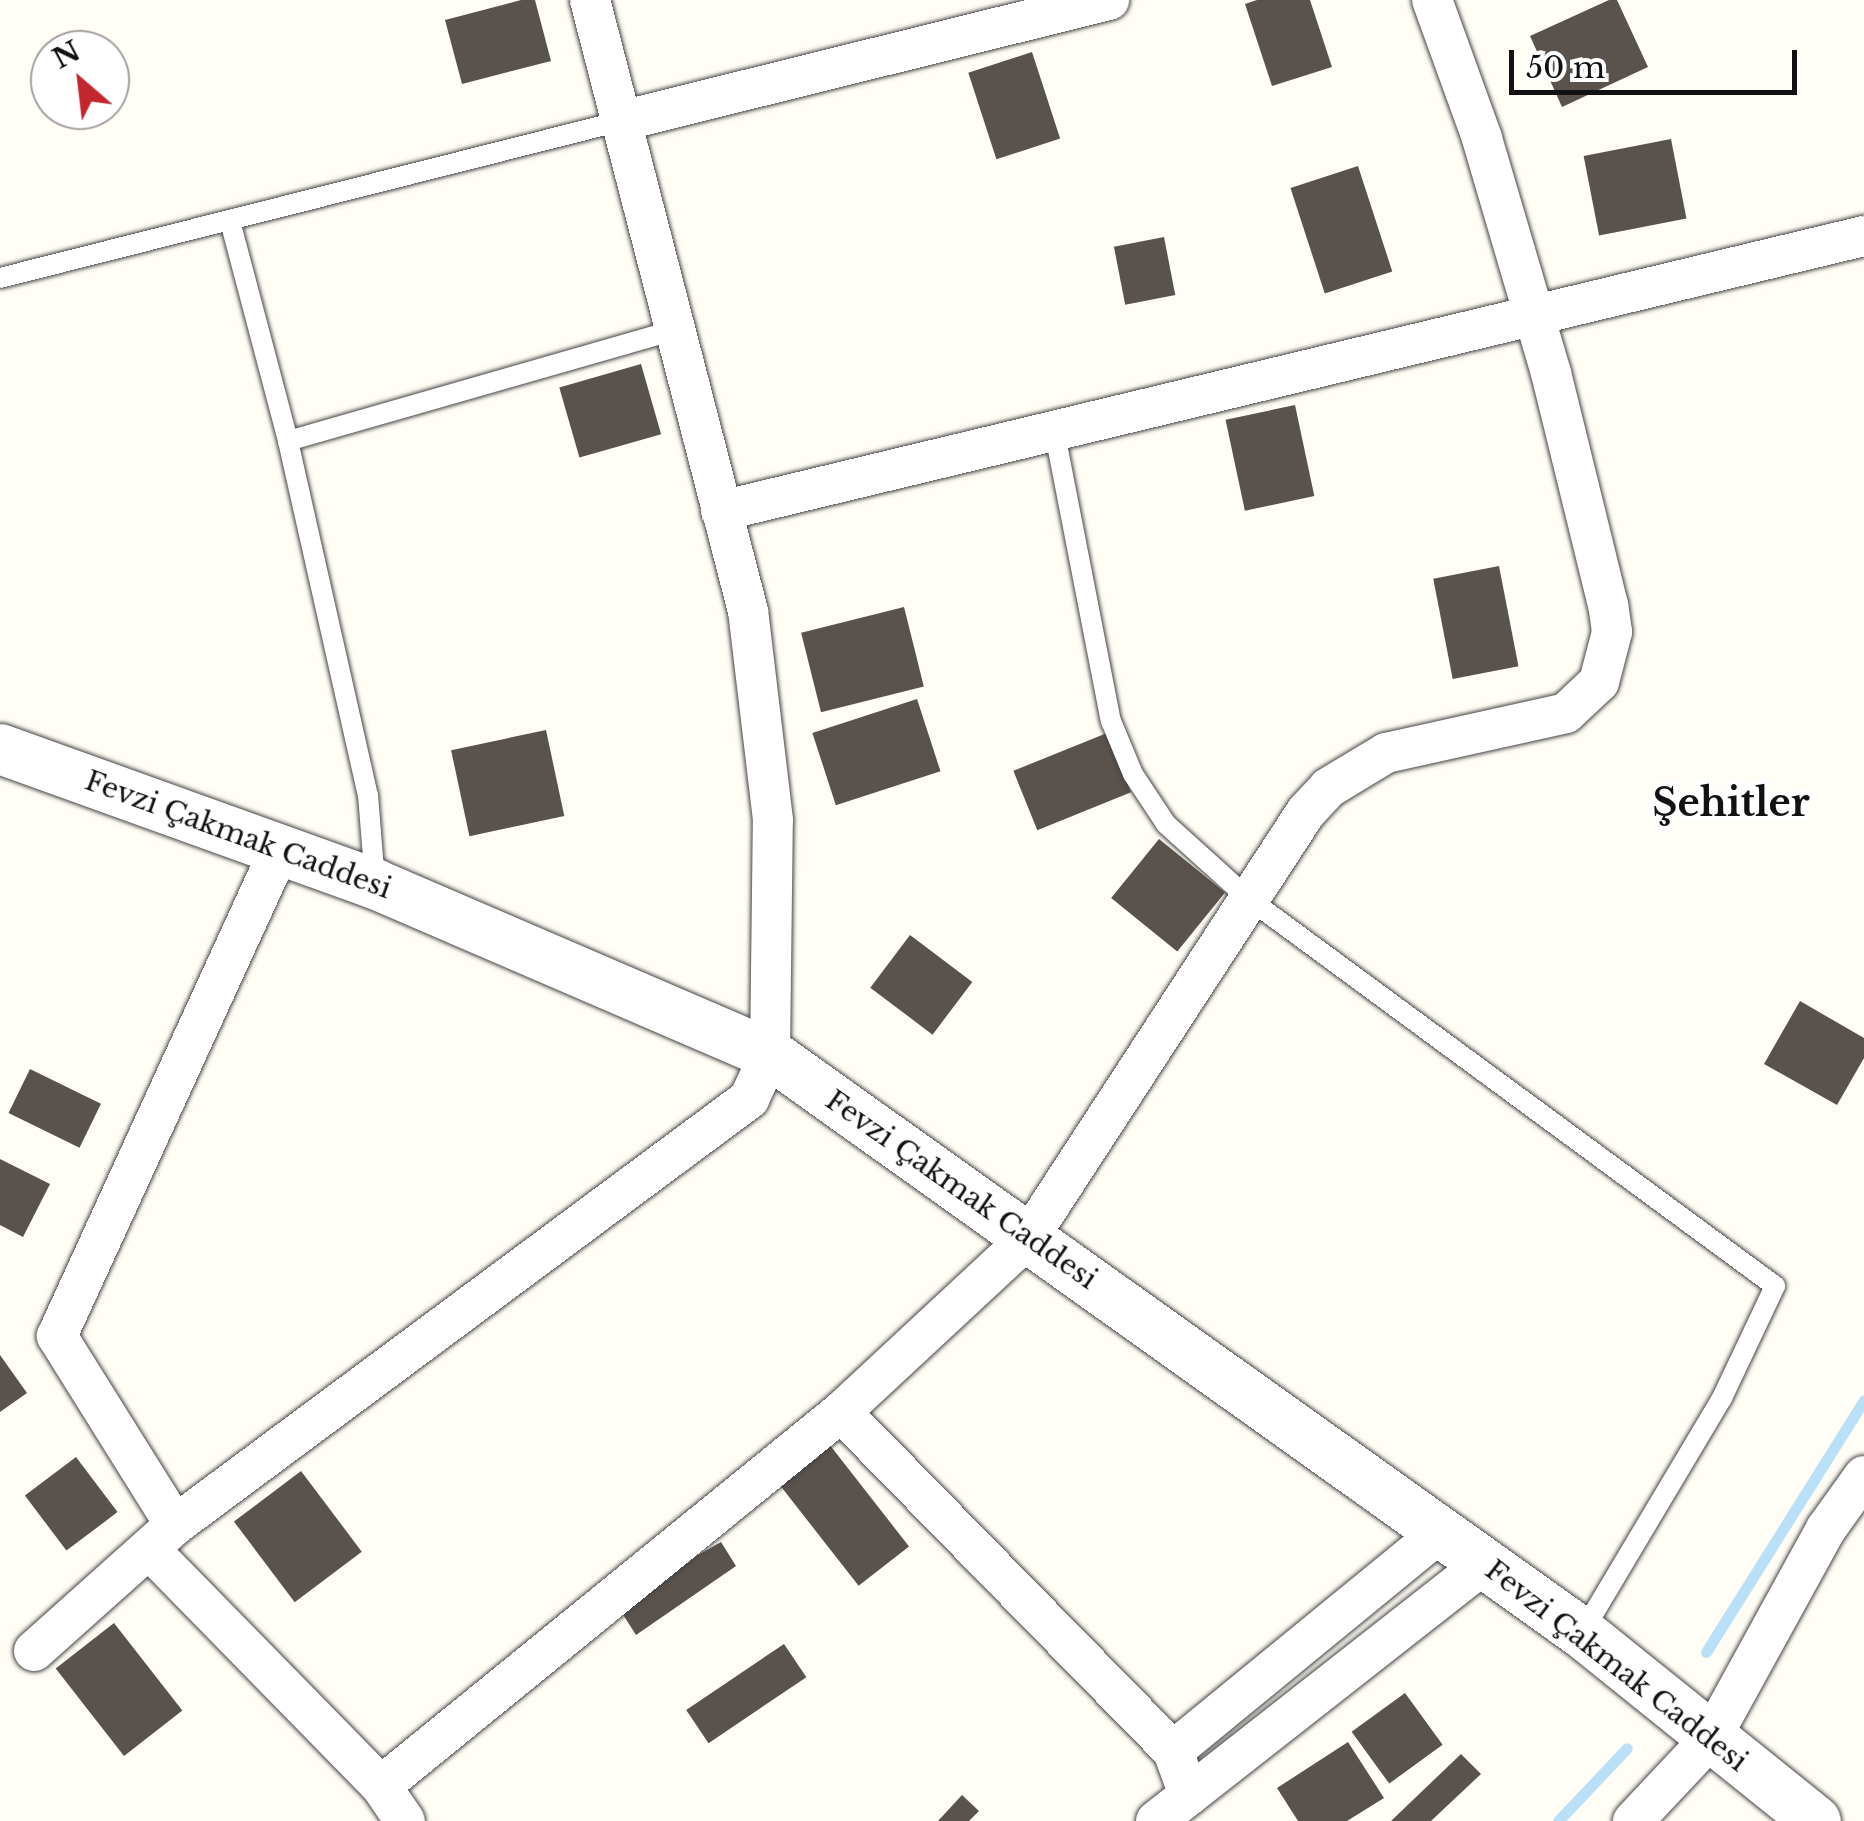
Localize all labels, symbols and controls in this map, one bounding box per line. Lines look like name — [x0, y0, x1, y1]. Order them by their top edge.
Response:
north arrow — [30, 30, 130, 130]
scale bar — [1514, 30, 1802, 92]
text: N — [47, 33, 86, 76]
text: 50 m — [1526, 49, 1605, 86]
street label: Fevzi Çakmak Caddesi — [80, 764, 396, 906]
district label: Şehitler — [1652, 780, 1810, 826]
street label: Fevzi Çakmak Caddesi — [819, 1083, 1103, 1297]
street label: Fevzi Çakmak Caddesi — [1478, 1553, 1754, 1779]

